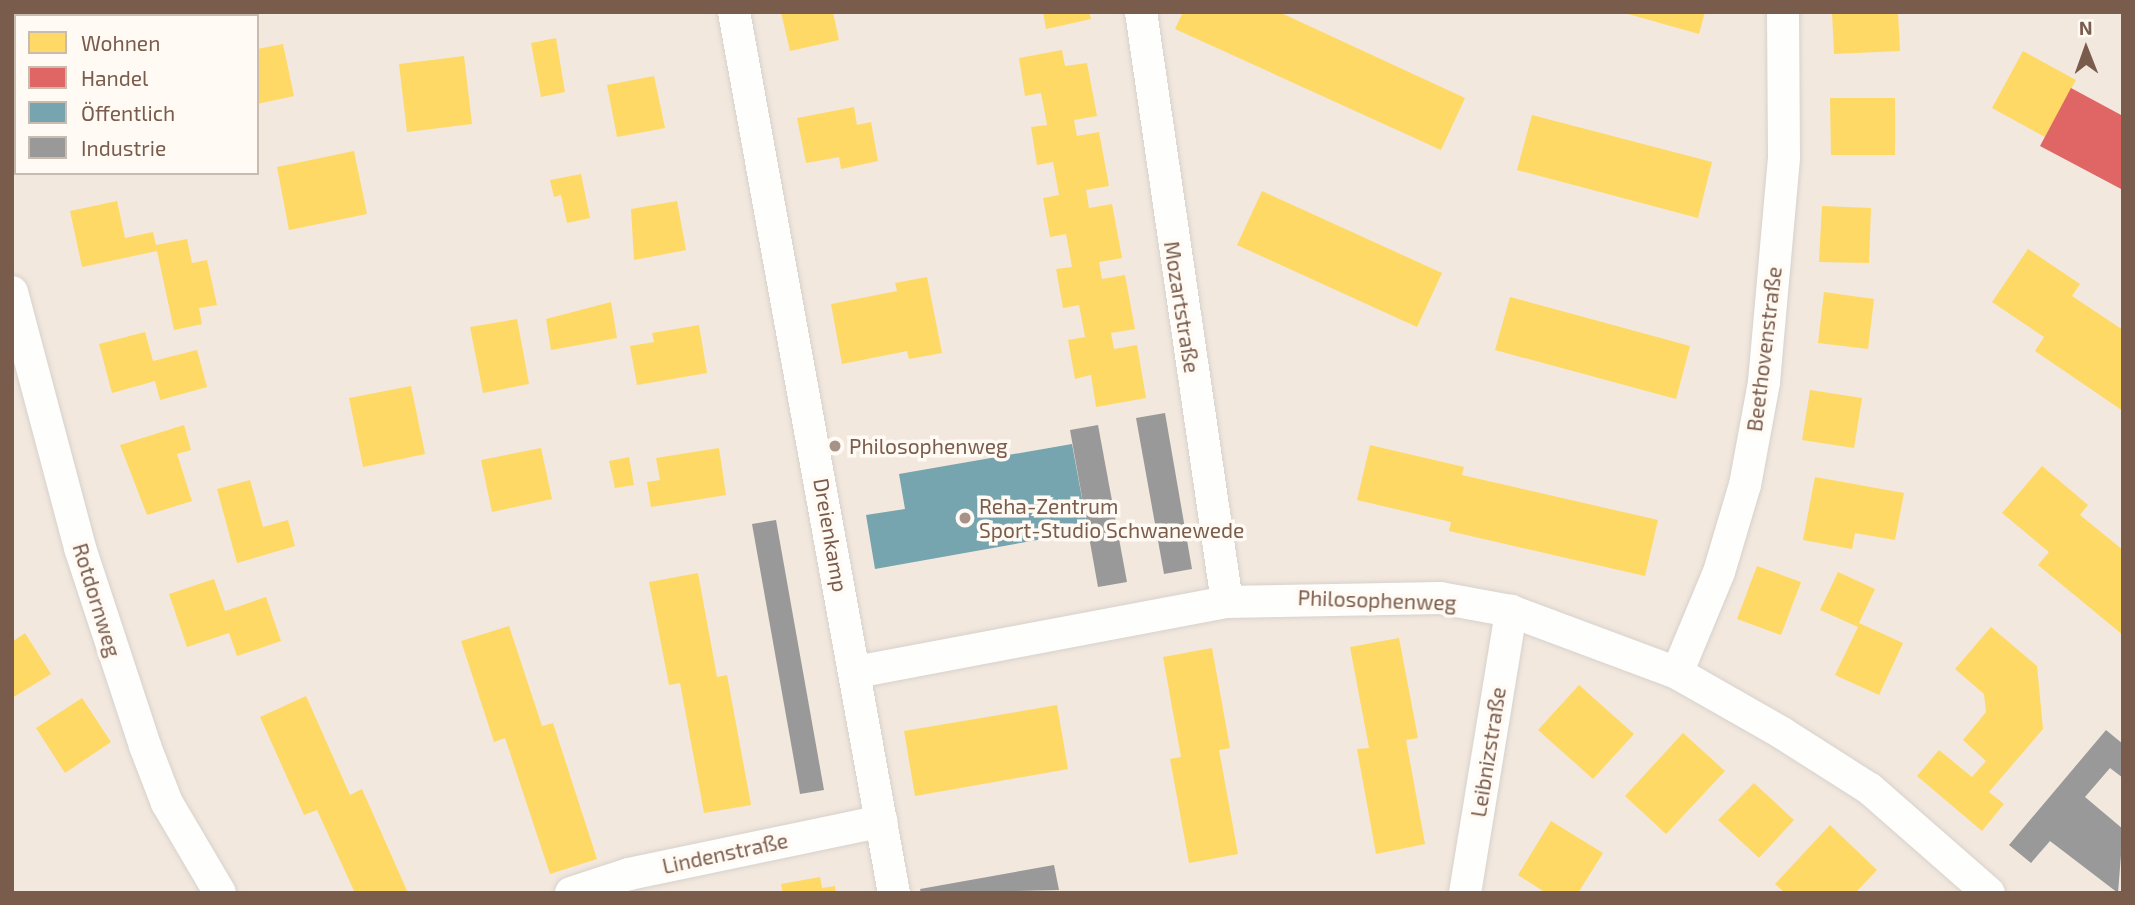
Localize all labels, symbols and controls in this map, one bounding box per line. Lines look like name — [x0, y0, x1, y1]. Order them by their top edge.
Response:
legend — [14, 14, 259, 175]
north arrow — [2051, 14, 2121, 84]
text: N — [2079, 16, 2093, 39]
text: Wohnen — [81, 30, 160, 55]
text: Handel — [81, 65, 148, 90]
text: Öffentlich — [81, 100, 175, 125]
text: Industrie — [81, 135, 166, 160]
street label: Mozartstraße — [1159, 239, 1205, 375]
street label: Beethovenstraße — [1741, 265, 1787, 433]
place label: Philosophenweg — [849, 433, 1008, 459]
marker: Philosophenweg — [827, 438, 843, 454]
street label: Dreienkamp — [809, 476, 853, 594]
place label: Reha-Zentrum Sport-Studio Schwanewede — [979, 493, 1244, 543]
marker: Reha-Zentrum Sport-Studio Schwanewede — [957, 510, 973, 526]
street label: Rotdornweg — [68, 540, 126, 660]
street label: Philosophenweg — [1297, 585, 1457, 615]
street label: Leibnizstraße — [1465, 685, 1511, 819]
street label: Lindenstraße — [660, 827, 790, 879]

